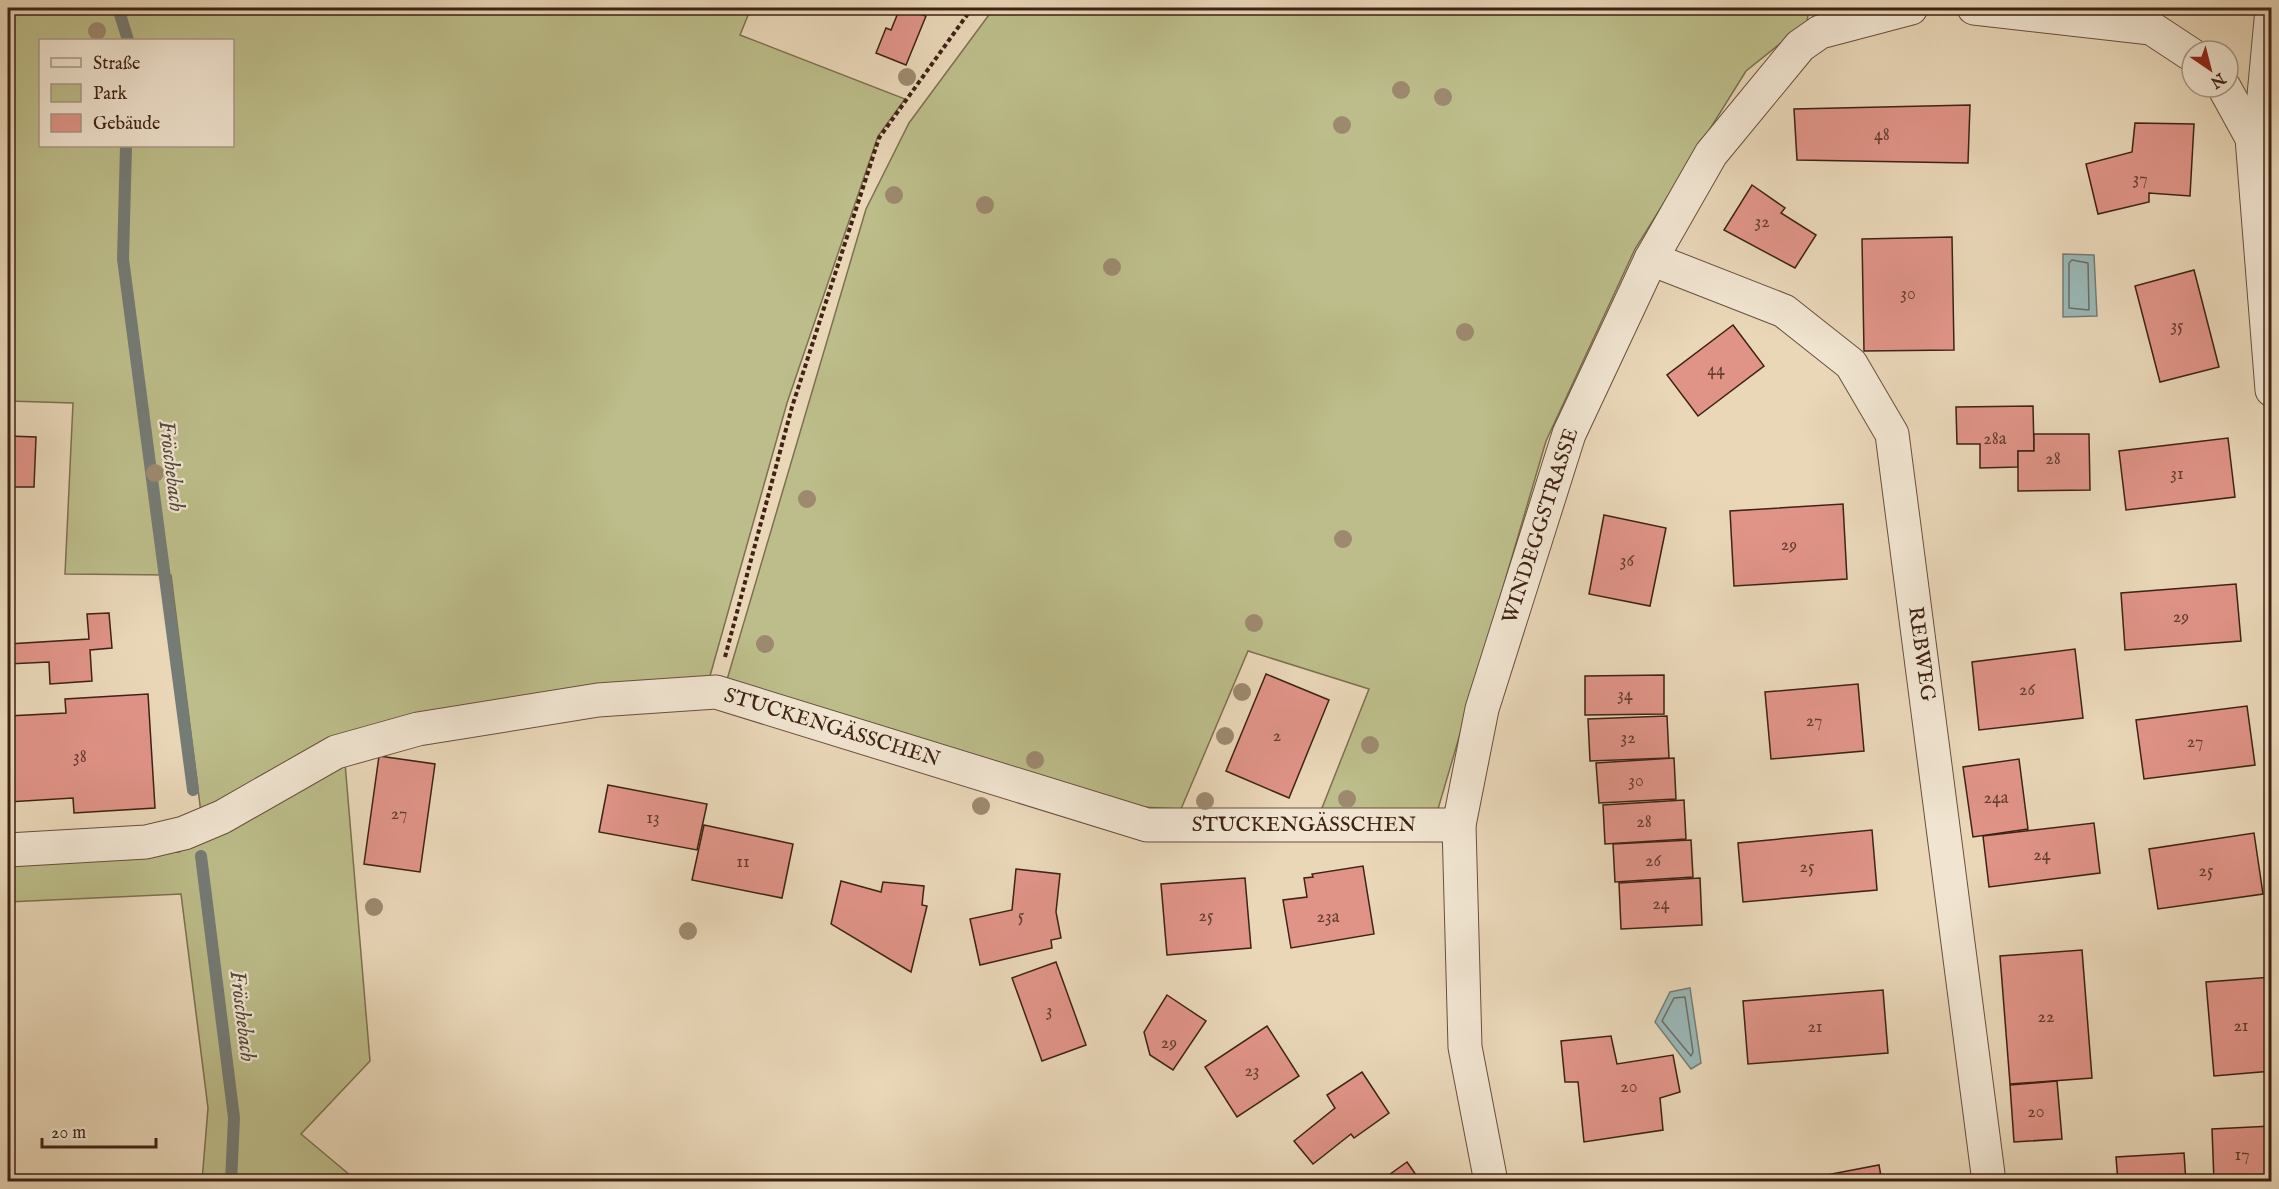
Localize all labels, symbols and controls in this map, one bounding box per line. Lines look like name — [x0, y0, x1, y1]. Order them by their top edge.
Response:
legend — [39, 39, 234, 147]
north arrow — [2180, 39, 2240, 99]
text: Straße — [93, 53, 140, 76]
text: N — [2206, 67, 2230, 92]
text: Park — [93, 83, 128, 106]
text: Gebäude — [93, 113, 160, 136]
house number: 48 — [1874, 124, 1890, 147]
house number: 37 — [2132, 168, 2148, 191]
house number: 32 — [1754, 211, 1770, 234]
house number: 30 — [1900, 283, 1916, 306]
house number: 35 — [2170, 315, 2184, 338]
house number: 44 — [1707, 359, 1725, 382]
water label: Fröschebach — [152, 419, 190, 513]
street label: WINDEGGSTRASSE — [1497, 425, 1585, 627]
house number: 28a — [1983, 428, 2007, 451]
house number: 28 — [2045, 448, 2061, 471]
house number: 31 — [2170, 463, 2184, 486]
house number: 29 — [1781, 534, 1797, 557]
house number: 36 — [1620, 550, 1635, 573]
street label: REBWEG — [1901, 605, 1941, 703]
house number: 29 — [2173, 606, 2189, 629]
house number: 26 — [2019, 679, 2035, 702]
street label: STUCKENGÄSSCHEN — [721, 681, 944, 774]
house number: 34 — [1617, 684, 1633, 707]
house number: 27 — [1806, 710, 1822, 733]
house number: 2 — [1273, 725, 1281, 748]
house number: 32 — [1620, 727, 1636, 750]
house number: 27 — [2187, 731, 2203, 754]
house number: 38 — [73, 746, 87, 769]
house number: 30 — [1628, 770, 1644, 793]
house number: 24a — [1983, 787, 2009, 810]
house number: 27 — [391, 803, 407, 826]
house number: 13 — [646, 807, 660, 830]
street label: STUCKENGÄSSCHEN — [1192, 811, 1416, 839]
house number: 28 — [1636, 811, 1652, 834]
house number: 24 — [2033, 844, 2051, 867]
house number: 26 — [1645, 850, 1661, 873]
house number: 11 — [736, 851, 750, 874]
house number: 25 — [1800, 856, 1815, 879]
house number: 25 — [2199, 860, 2214, 883]
house number: 24 — [1652, 893, 1670, 916]
house number: 5 — [1018, 905, 1025, 928]
house number: 25 — [1199, 905, 1214, 928]
house number: 23a — [1317, 906, 1340, 929]
water label: Fröschebach — [223, 969, 261, 1063]
house number: 3 — [1046, 1000, 1052, 1023]
house number: 22 — [2038, 1006, 2054, 1029]
house number: 21 — [2233, 1015, 2249, 1038]
house number: 21 — [1807, 1016, 1823, 1039]
house number: 29 — [1161, 1032, 1177, 1055]
house number: 23 — [1244, 1060, 1260, 1083]
house number: 20 — [1620, 1076, 1638, 1099]
house number: 20 — [2027, 1101, 2045, 1124]
scale bar — [42, 1111, 156, 1149]
text: 20 m — [51, 1122, 86, 1145]
house number: 17 — [2234, 1144, 2250, 1167]

